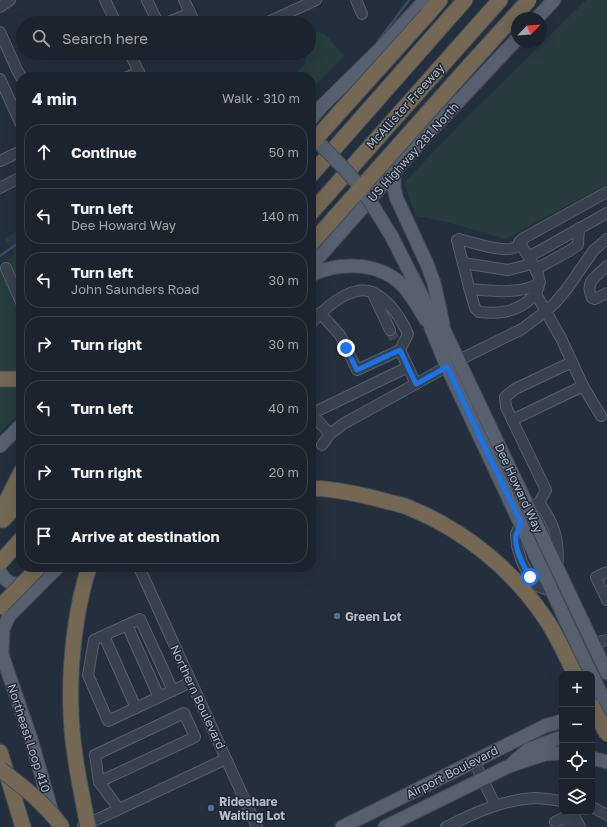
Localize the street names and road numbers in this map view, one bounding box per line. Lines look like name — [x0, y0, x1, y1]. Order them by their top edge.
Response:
street label: McAllister Freeway — [363, 60, 447, 152]
street label: US Highway 281 North — [364, 99, 462, 205]
street label: Dee Howard Way — [492, 441, 546, 535]
street label: Northern Boulevard — [167, 642, 229, 752]
street label: Northeast Loop 410 — [4, 682, 54, 794]
street label: Airport Boulevard — [403, 742, 501, 802]

